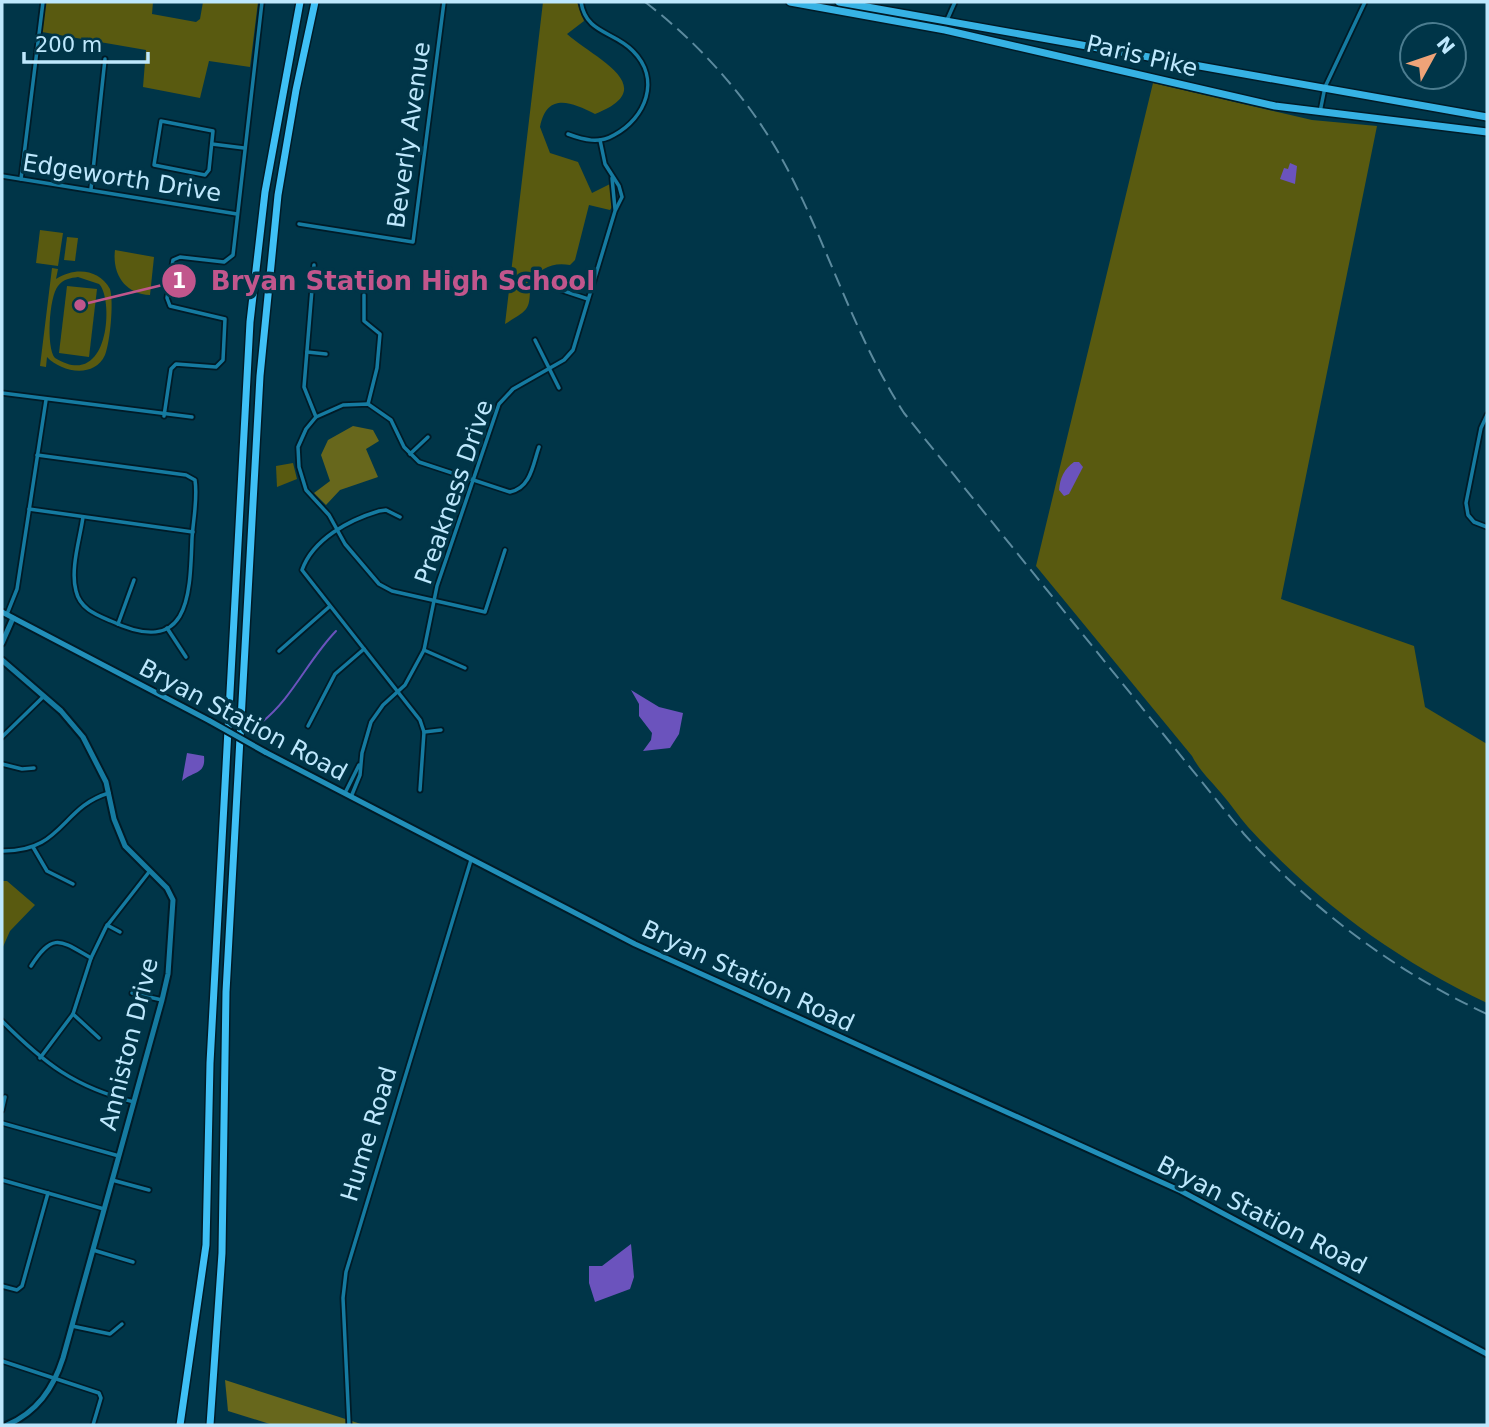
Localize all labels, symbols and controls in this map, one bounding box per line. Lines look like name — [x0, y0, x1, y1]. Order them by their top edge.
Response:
scale bar — [24, 21, 149, 65]
north arrow — [1398, 21, 1468, 91]
street label: Paris Pike — [1084, 30, 1200, 82]
text: N — [1432, 32, 1460, 58]
text: 200 m — [35, 33, 102, 57]
street label: Beverly Avenue — [382, 40, 436, 230]
street label: Edgeworth Drive — [21, 148, 223, 208]
callout: Bryan Station High School — [162, 257, 609, 304]
text: Bryan Station High School — [211, 266, 595, 296]
text: 1 — [172, 269, 186, 293]
street label: Preakness Drive — [409, 396, 499, 588]
street label: Bryan Station Road — [134, 653, 352, 787]
street label: Bryan Station Road — [637, 914, 859, 1038]
street label: Anniston Drive — [94, 955, 164, 1133]
street label: Hume Road — [335, 1063, 403, 1205]
street label: Bryan Station Road — [1153, 1150, 1371, 1280]

